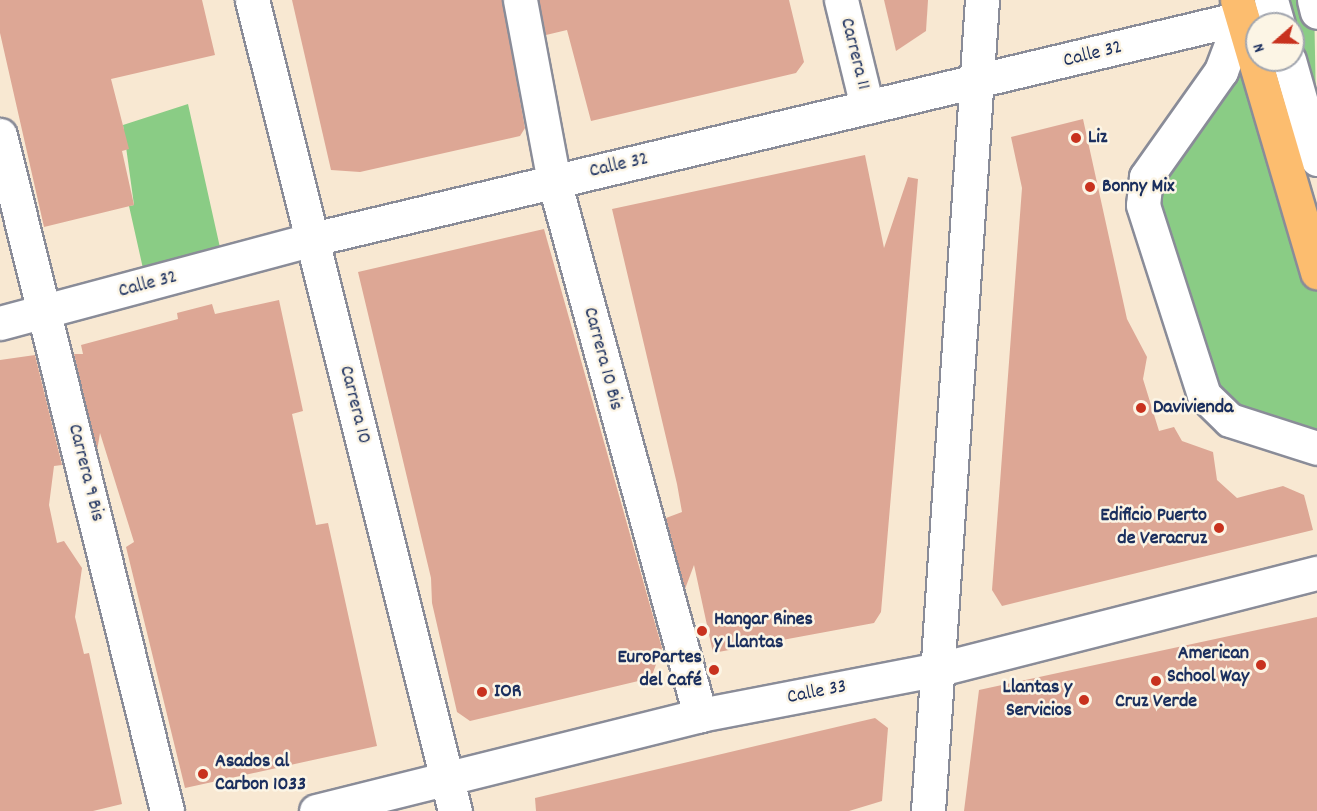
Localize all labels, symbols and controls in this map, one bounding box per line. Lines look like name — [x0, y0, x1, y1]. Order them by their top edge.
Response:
north arrow — [1245, 12, 1305, 72]
street label: Carrera 11 — [834, 16, 874, 92]
street label: Calle 32 — [1061, 36, 1125, 74]
text: N — [1247, 40, 1272, 55]
place label: Liz — [1088, 126, 1107, 150]
marker: Liz — [1069, 131, 1083, 145]
street label: Calle 32 — [587, 148, 651, 184]
place label: Bonny Mix — [1102, 175, 1174, 199]
marker: Bonny Mix — [1083, 180, 1097, 194]
street label: Calle 32 — [116, 266, 180, 304]
street label: Carrera 10 Bis — [577, 305, 627, 413]
street label: Carrera 10 — [333, 363, 375, 447]
place label: Davivienda — [1153, 396, 1233, 420]
marker: Davivienda — [1134, 401, 1148, 415]
street label: Carrera 9 Bis — [61, 422, 109, 524]
place label: Edificio Puerto de Veracruz — [1100, 504, 1207, 551]
marker: Edificio Puerto de Veracruz — [1212, 521, 1226, 535]
place label: Hangar Rines y Llantas — [714, 608, 813, 655]
marker: Hangar Rines y Llantas — [695, 624, 709, 638]
place label: American School Way — [1167, 642, 1249, 689]
place label: EuroPartes del Café — [618, 646, 702, 693]
marker: American School Way — [1254, 658, 1268, 672]
marker: EuroPartes del Café — [707, 663, 721, 677]
marker: Cruz Verde — [1149, 674, 1163, 688]
street label: Calle 33 — [785, 676, 849, 710]
place label: Llantas y Servicios — [1003, 676, 1072, 723]
place label: IOR — [494, 680, 521, 704]
marker: IOR — [475, 685, 489, 699]
place label: Cruz Verde — [1115, 690, 1197, 714]
marker: Llantas y Servicios — [1077, 693, 1091, 707]
place label: Asados al Carbon 1033 — [215, 750, 306, 797]
marker: Asados al Carbon 1033 — [196, 767, 210, 781]

